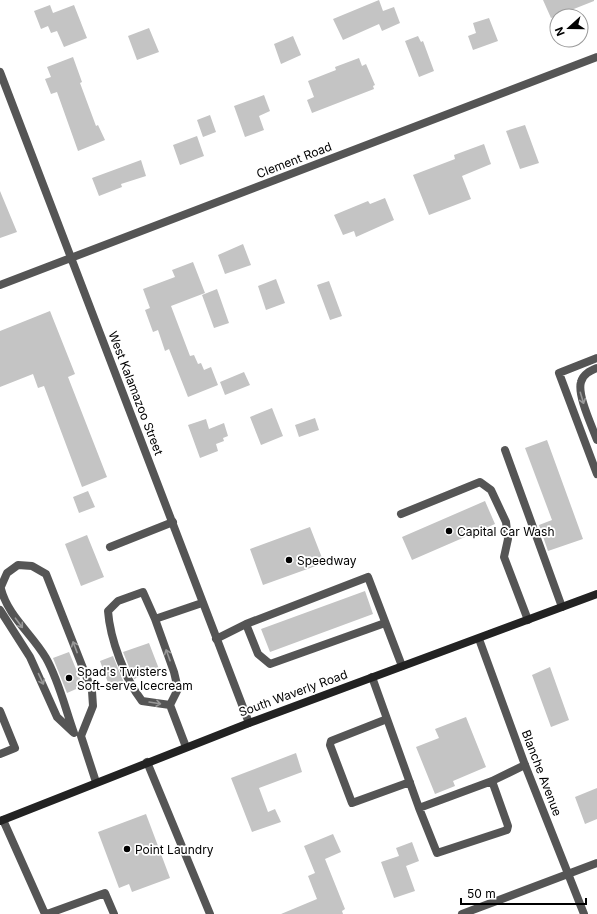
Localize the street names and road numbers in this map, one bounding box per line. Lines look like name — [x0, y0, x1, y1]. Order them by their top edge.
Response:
street label: Clement Road — [254, 139, 334, 181]
street label: West Kalamazoo Street — [105, 329, 167, 457]
street label: South Waverly Road — [237, 666, 349, 720]
street label: Blanche Avenue — [519, 728, 565, 818]

